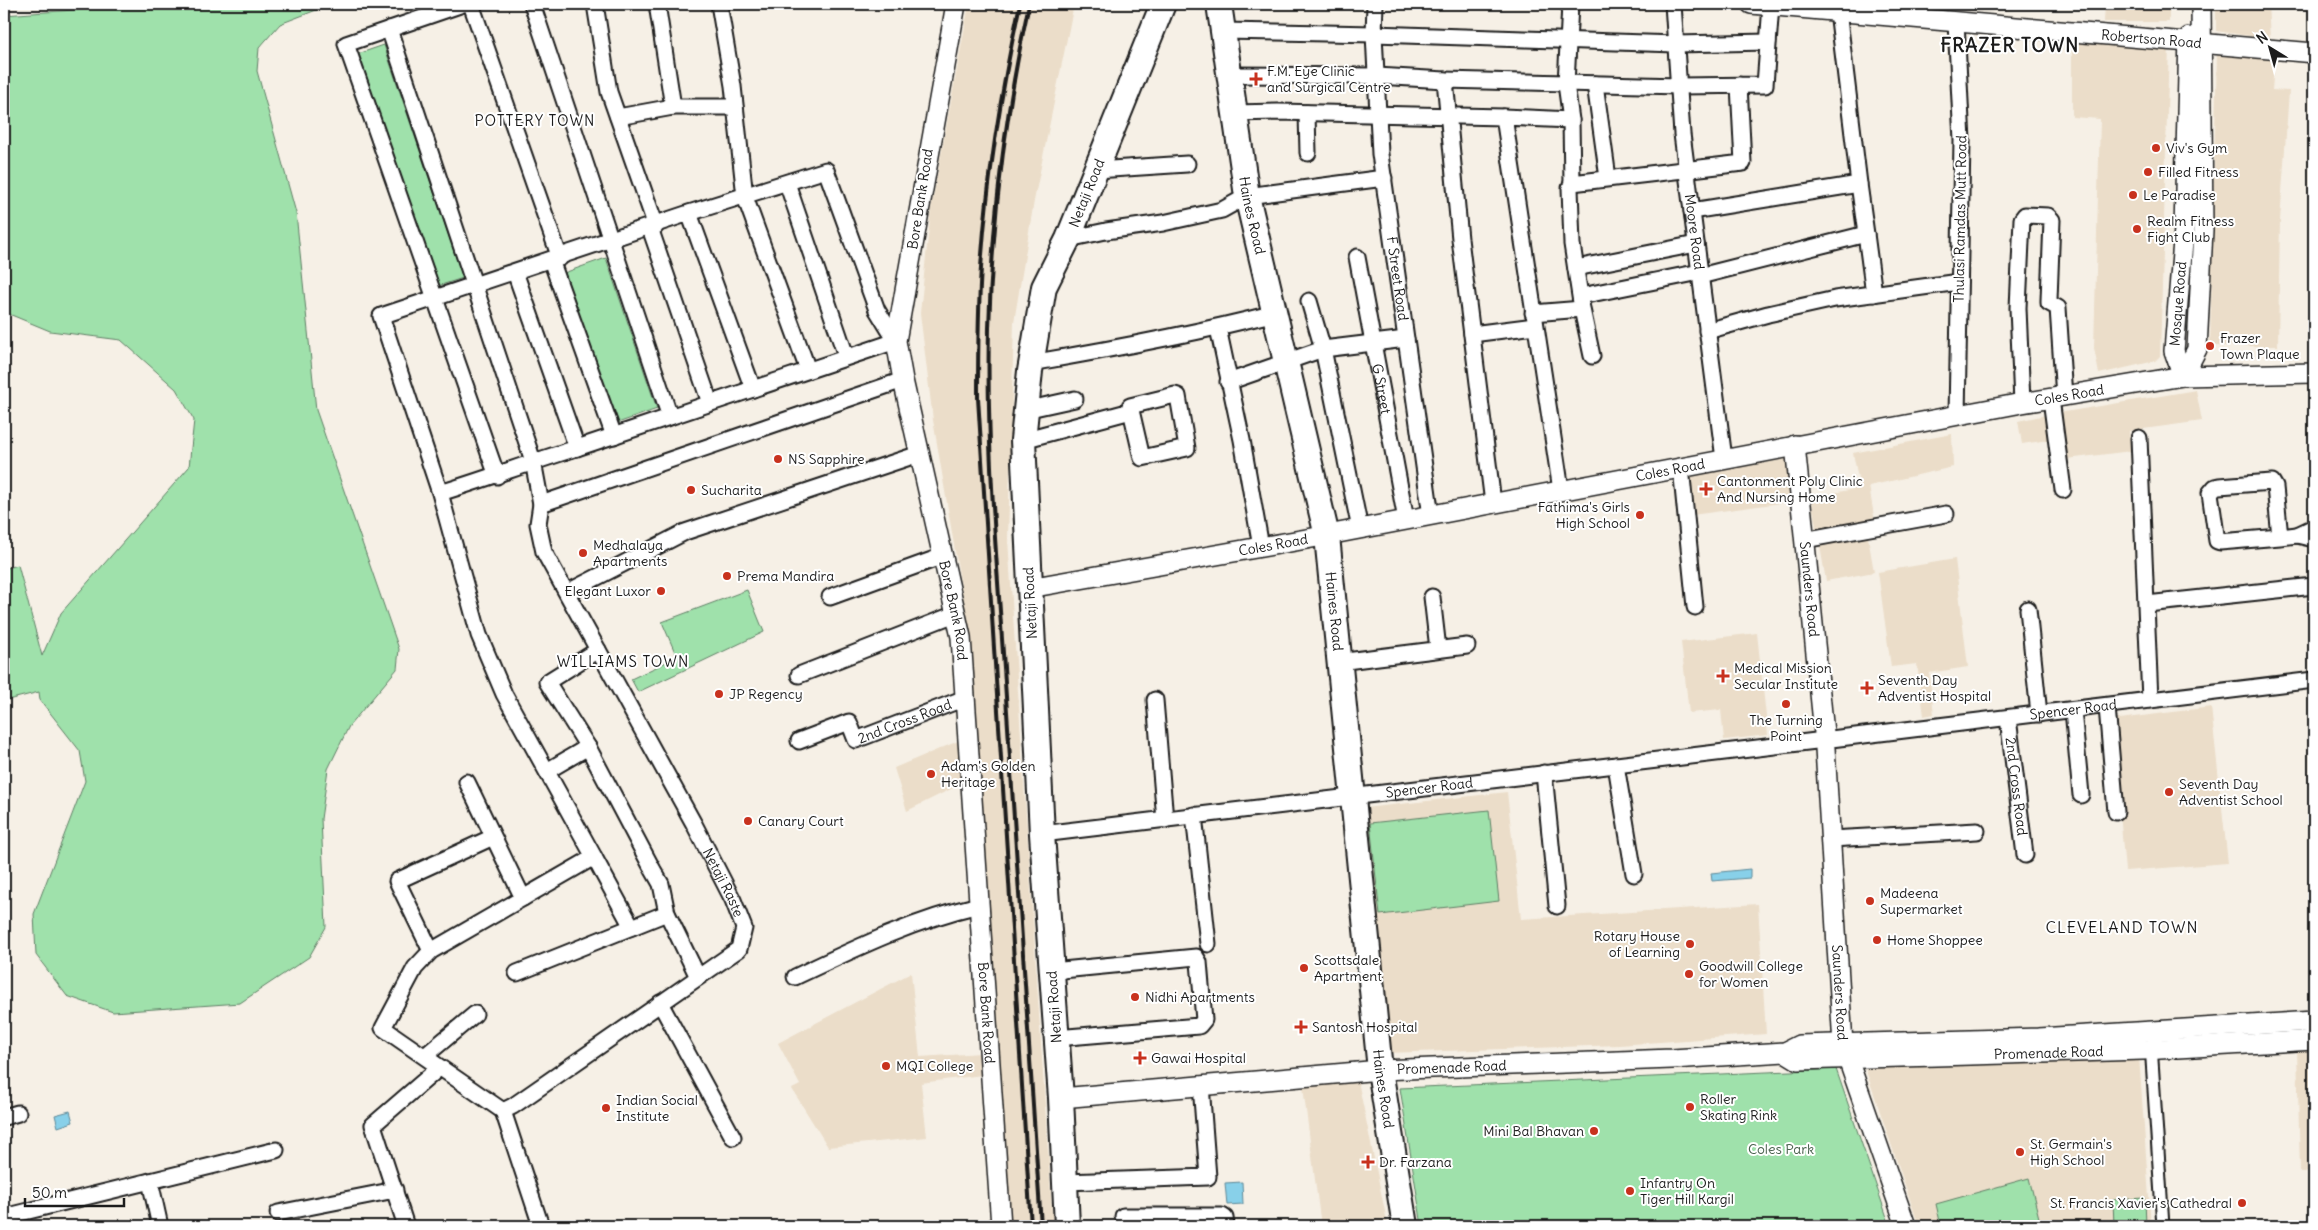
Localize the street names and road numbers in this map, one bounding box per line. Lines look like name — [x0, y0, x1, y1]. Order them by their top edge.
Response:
street label: Robertson Road — [2100, 26, 2203, 52]
street label: Thulasi Ramdas Mutt Road — [1950, 135, 1970, 303]
street label: Bore Bank Road — [903, 147, 937, 251]
street label: Netaji Road — [1065, 156, 1108, 230]
street label: Haines Road — [1235, 175, 1269, 256]
street label: Moore Road — [1681, 193, 1708, 271]
street label: F Street Road — [1383, 235, 1412, 322]
street label: Mosque Road — [2165, 261, 2190, 347]
street label: G Street — [1368, 362, 1395, 416]
street label: Coles Road — [2033, 380, 2105, 410]
street label: Coles Road — [1634, 454, 1706, 485]
street label: Coles Road — [1237, 530, 1309, 560]
street label: Saunders Road — [1796, 541, 1823, 638]
street label: Bore Bank Road — [935, 559, 972, 661]
street label: Netaji Road — [1019, 566, 1041, 640]
street label: Haines Road — [1322, 571, 1347, 652]
street label: 2nd Cross Road — [855, 695, 954, 747]
street label: Spencer Road — [2029, 695, 2118, 724]
street label: 2nd Cross Road — [2001, 736, 2032, 837]
street label: Spencer Road — [1385, 773, 1474, 802]
street label: Netaji Raste — [699, 845, 748, 919]
street label: Saunders Road — [1828, 944, 1852, 1041]
street label: Bore Bank Road — [974, 961, 999, 1064]
street label: Netaji Road — [1043, 970, 1065, 1044]
street label: Promenade Road — [1994, 1042, 2104, 1063]
street label: Haines Road — [1369, 1049, 1398, 1129]
street label: Promenade Road — [1397, 1056, 1507, 1078]

